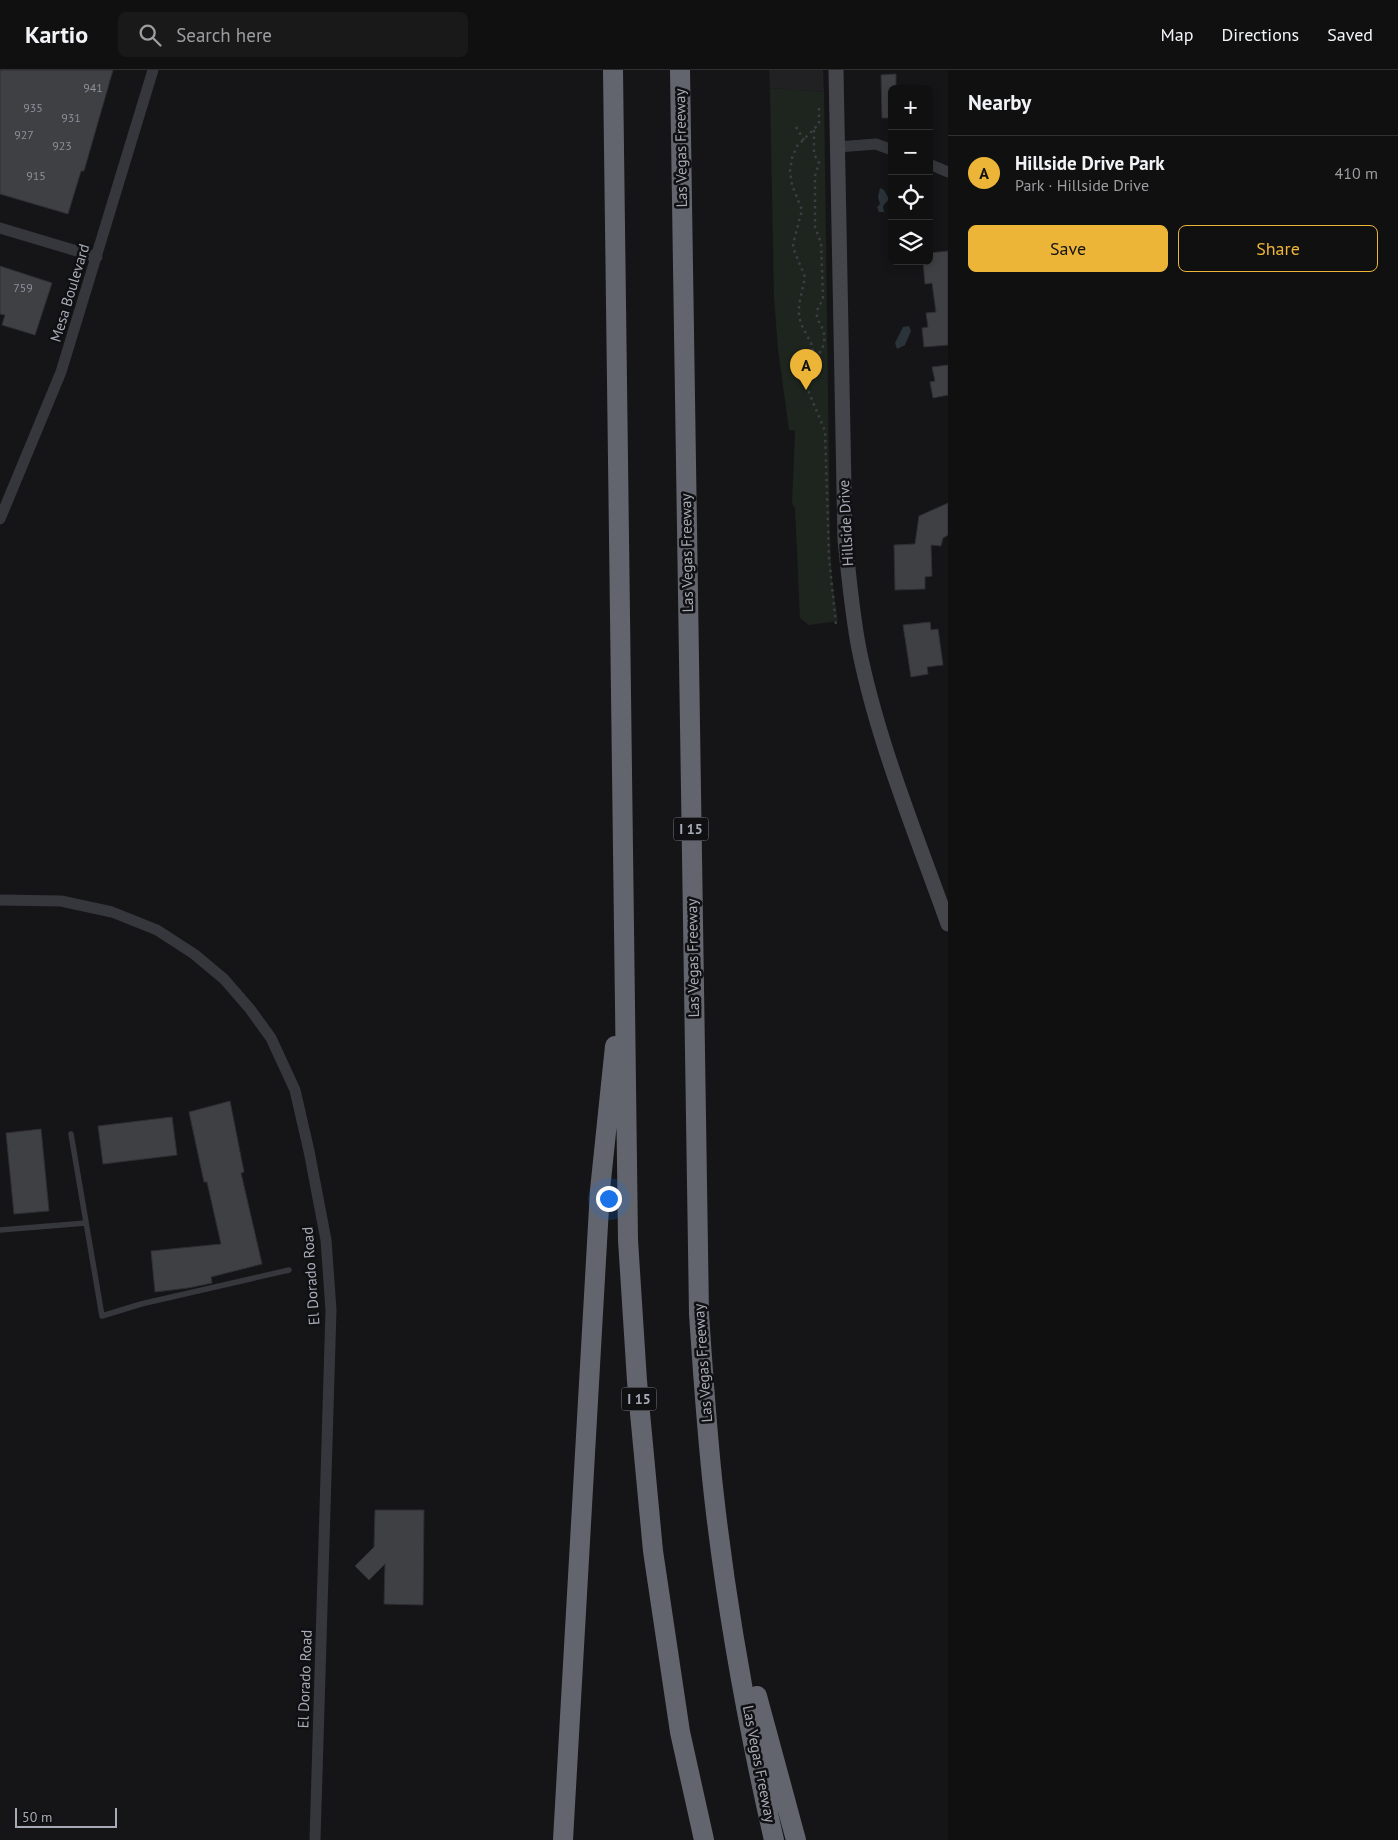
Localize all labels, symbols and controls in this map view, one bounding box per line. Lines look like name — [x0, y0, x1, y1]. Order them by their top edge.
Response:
search box — [118, 12, 468, 57]
text: Kartio — [25, 19, 88, 50]
icon: search — [136, 21, 164, 49]
text: Search here — [176, 23, 272, 47]
text: Map — [1161, 23, 1193, 46]
text: Directions — [1221, 23, 1299, 46]
text: Saved — [1327, 23, 1373, 46]
house number: 941 — [83, 80, 103, 95]
map controls — [888, 85, 933, 265]
button: + — [888, 85, 933, 130]
street label: Las Vegas Freeway — [670, 88, 691, 208]
text: Nearby — [968, 89, 1031, 116]
house number: 935 — [23, 100, 43, 115]
house number: 931 — [61, 110, 81, 125]
house number: 927 — [14, 127, 34, 142]
button: − — [888, 130, 933, 175]
house number: 923 — [52, 138, 72, 153]
text: Hillside Drive Park — [1015, 151, 1165, 175]
text: A — [979, 163, 989, 183]
text: 410 m — [1335, 163, 1378, 183]
house number: 915 — [26, 168, 46, 183]
button: locate — [888, 175, 933, 220]
text: Park · Hillside Drive — [1015, 175, 1149, 195]
button: layers — [888, 220, 933, 265]
button: Save — [968, 225, 1168, 272]
button: Share — [1178, 225, 1378, 272]
street label: Mesa Boulevard — [46, 241, 93, 344]
house number: 759 — [13, 280, 33, 295]
pin: A — [790, 349, 822, 390]
street label: Hillside Drive — [834, 479, 857, 567]
street label: Las Vegas Freeway — [676, 493, 697, 613]
road number: I 15 — [674, 818, 708, 841]
street label: Las Vegas Freeway — [682, 898, 703, 1018]
your location — [596, 1186, 622, 1212]
street label: El Dorado Road — [298, 1226, 323, 1326]
street label: Las Vegas Freeway — [689, 1303, 716, 1423]
road number: I 15 — [622, 1388, 656, 1410]
street label: El Dorado Road — [293, 1629, 316, 1729]
street label: Las Vegas Freeway — [739, 1704, 780, 1824]
scale bar — [15, 1805, 118, 1828]
text: 50 m — [22, 1808, 52, 1826]

